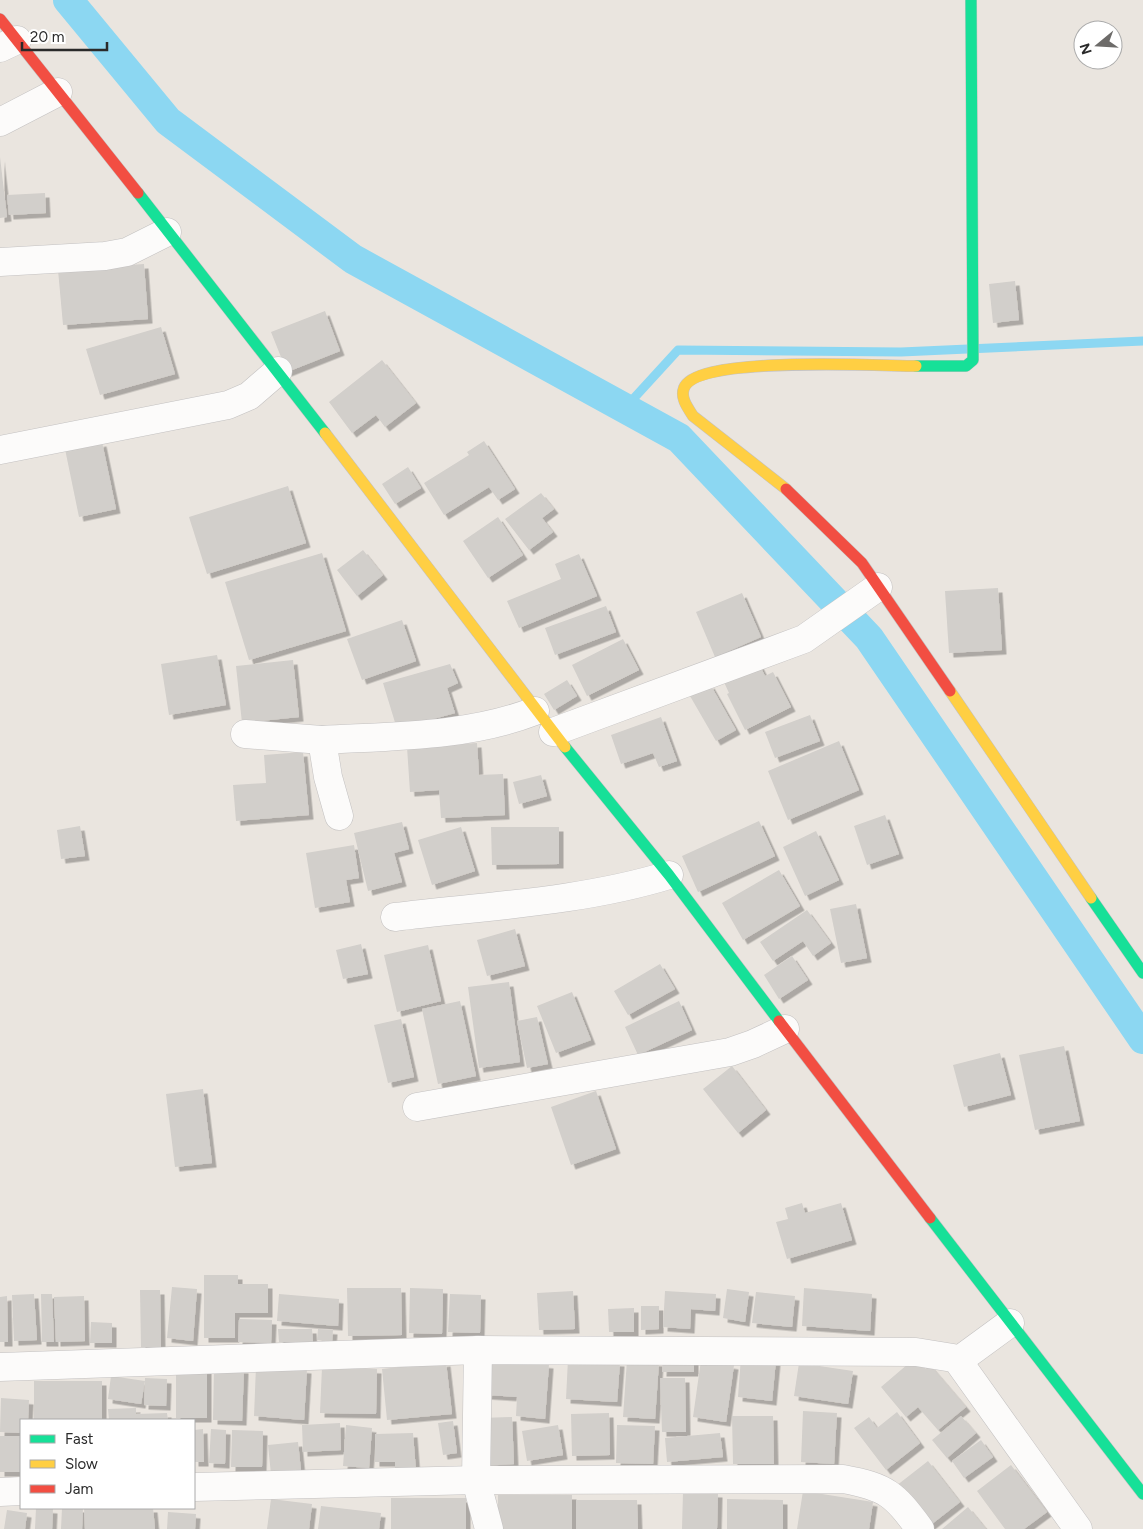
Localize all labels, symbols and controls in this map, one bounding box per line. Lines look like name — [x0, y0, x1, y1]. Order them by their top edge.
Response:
scale bar — [22, 20, 108, 52]
north arrow — [1073, 20, 1123, 70]
text: 20 m — [30, 28, 64, 46]
text: N — [1076, 41, 1096, 57]
legend — [20, 1419, 195, 1509]
text: Fast — [65, 1430, 94, 1448]
text: Slow — [65, 1455, 98, 1473]
text: Jam — [65, 1480, 93, 1498]

